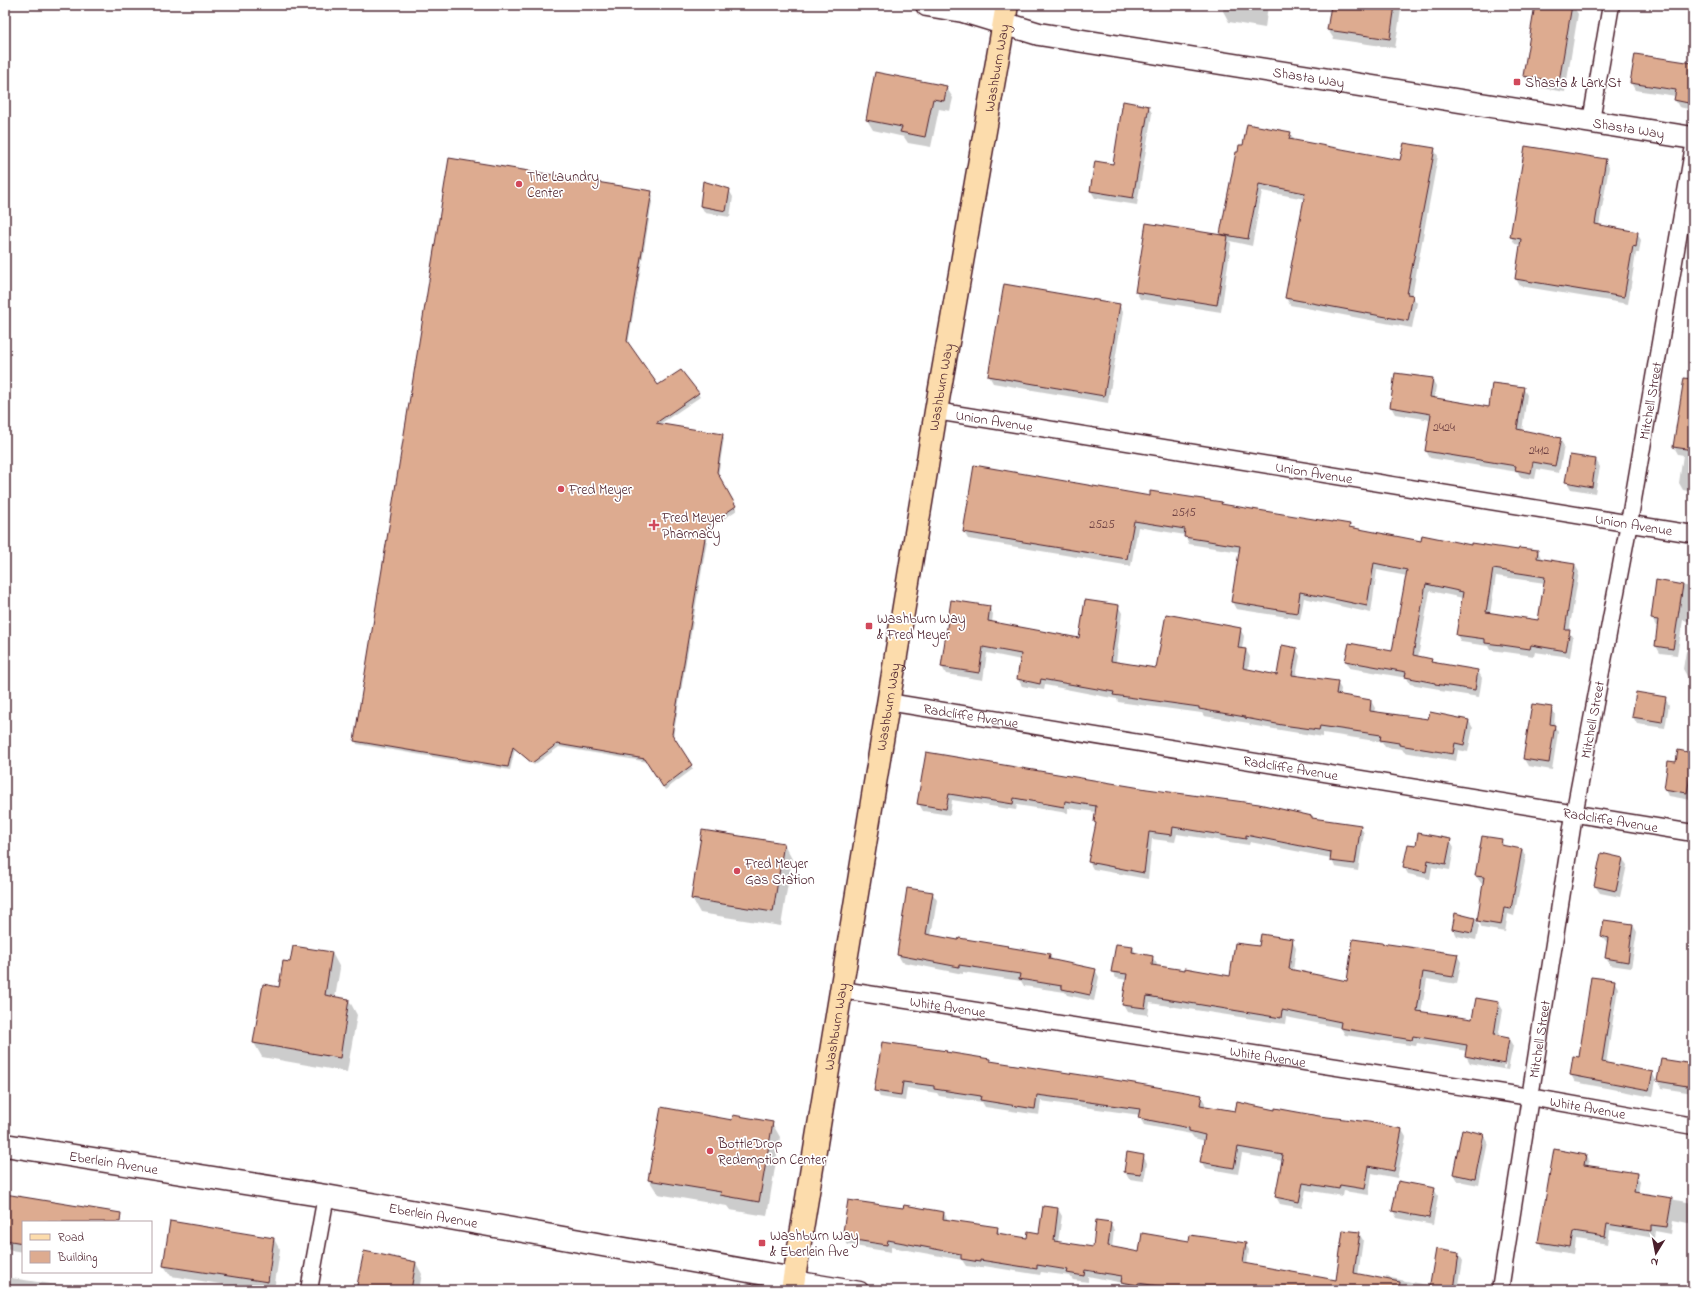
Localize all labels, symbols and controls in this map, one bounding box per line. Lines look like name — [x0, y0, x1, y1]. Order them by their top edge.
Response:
street label: Washburn Way — [980, 23, 1016, 114]
street label: Shasta Way — [1271, 62, 1346, 95]
place label: Shasta & Lark St — [1525, 73, 1622, 94]
marker: Shasta & Lark St — [1512, 77, 1522, 87]
street label: Shasta Way — [1591, 113, 1666, 146]
place label: The Laundry Center — [527, 167, 599, 204]
marker: The Laundry Center — [514, 179, 524, 189]
street label: Washburn Way — [924, 342, 961, 433]
street label: Mitchell Street — [1635, 360, 1669, 441]
street label: Union Avenue — [954, 405, 1035, 439]
house number: 2424 — [1433, 419, 1455, 437]
house number: 2412 — [1529, 442, 1549, 460]
street label: Union Avenue — [1274, 457, 1355, 491]
place label: Fred Meyer — [568, 480, 633, 502]
marker: Fred Meyer — [556, 484, 566, 494]
house number: 2515 — [1172, 504, 1196, 522]
place label: Fred Meyer Pharmacy — [661, 508, 726, 546]
street label: Union Avenue — [1593, 509, 1674, 543]
house number: 2525 — [1089, 516, 1115, 534]
marker: Fred Meyer Pharmacy — [649, 520, 659, 530]
place label: Washburn Way & Fred Meyer — [877, 609, 966, 647]
marker: Washburn Way & Fred Meyer — [864, 621, 874, 631]
street label: Washburn Way — [872, 661, 908, 752]
street label: Mitchell Street — [1576, 679, 1611, 760]
street label: Radcliffe Avenue — [922, 699, 1020, 735]
street label: Radcliffe Avenue — [1241, 751, 1340, 787]
street label: Radcliffe Avenue — [1561, 803, 1660, 839]
place label: Fred Meyer Gas Station — [744, 854, 815, 891]
marker: Fred Meyer Gas Station — [732, 866, 742, 876]
street label: Washburn Way — [819, 981, 855, 1072]
street label: White Avenue — [908, 992, 988, 1024]
street label: Mitchell Street — [1524, 999, 1557, 1080]
street label: White Avenue — [1228, 1041, 1308, 1074]
street label: White Avenue — [1548, 1092, 1628, 1126]
place label: BottleDrop Redemption Center — [717, 1134, 826, 1171]
street label: Eberlein Avenue — [67, 1146, 160, 1181]
marker: BottleDrop Redemption Center — [705, 1146, 715, 1156]
street label: Eberlein Avenue — [387, 1198, 480, 1235]
legend — [22, 1221, 152, 1273]
place label: Washburn Way & Eberlein Ave — [770, 1226, 859, 1263]
text: Road — [58, 1229, 84, 1247]
north arrow — [1636, 1233, 1676, 1273]
marker: Washburn Way & Eberlein Ave — [757, 1238, 767, 1248]
text: Building — [57, 1249, 97, 1268]
text: N — [1649, 1253, 1659, 1270]

